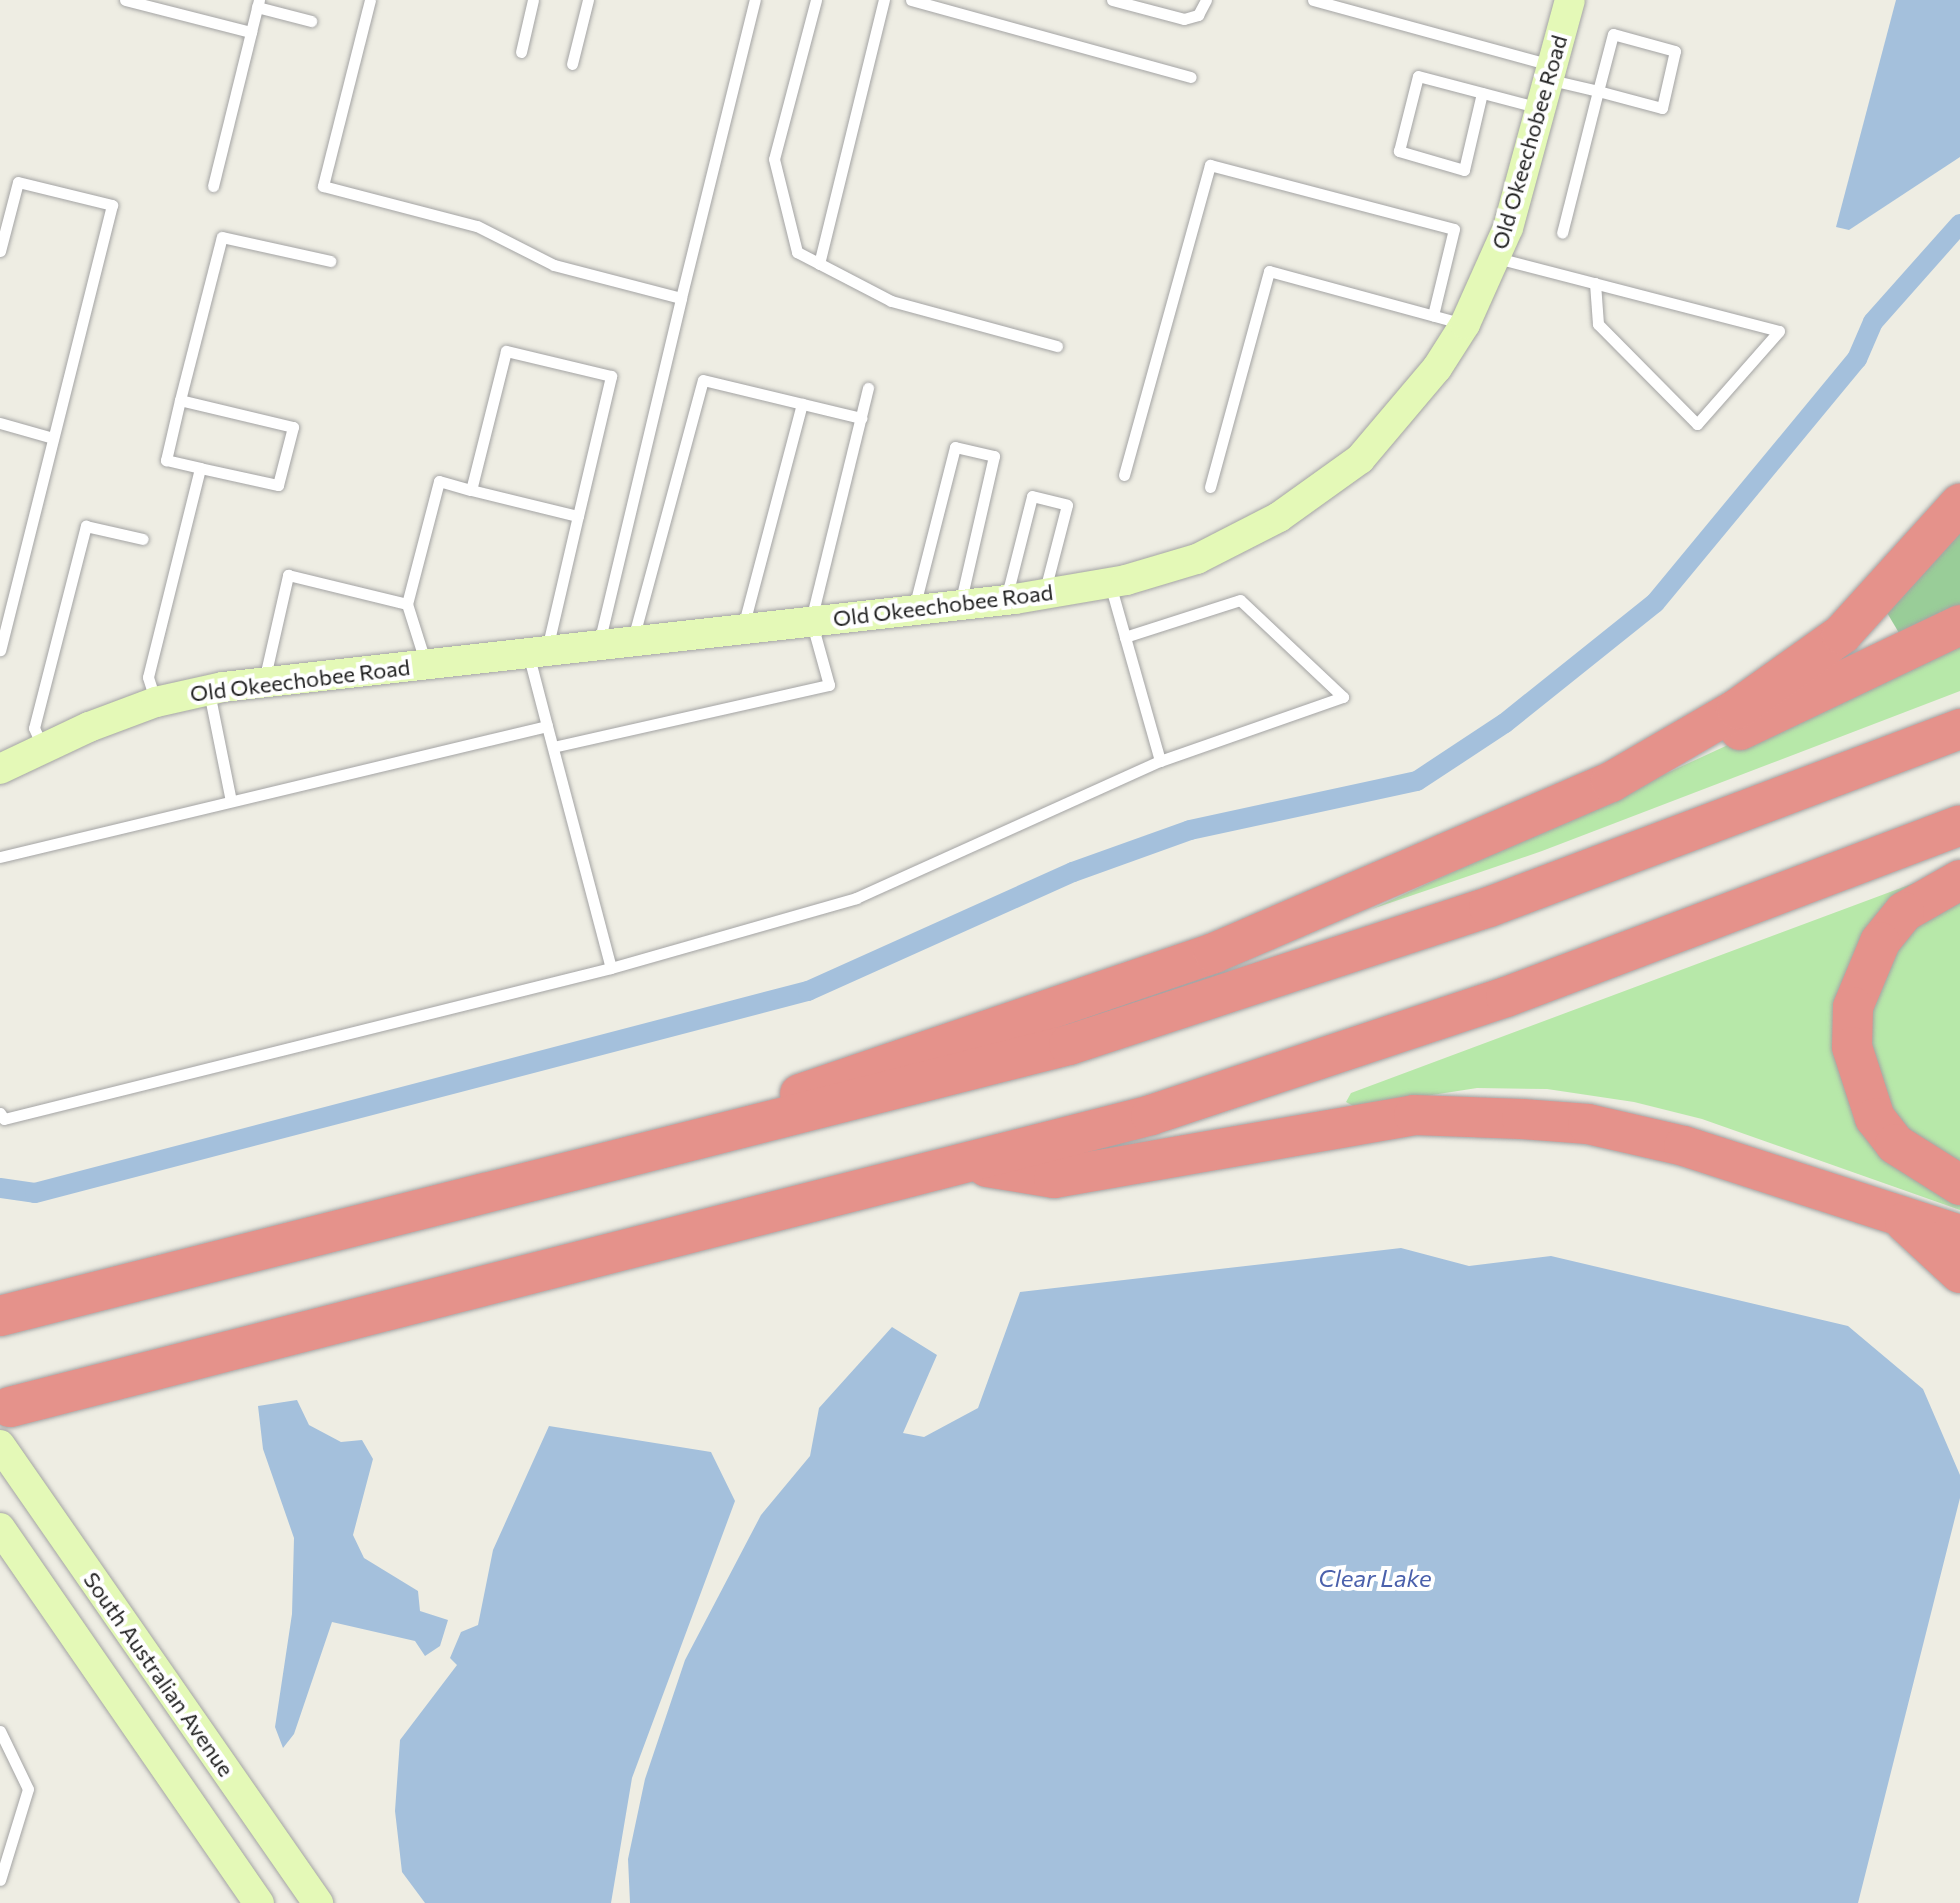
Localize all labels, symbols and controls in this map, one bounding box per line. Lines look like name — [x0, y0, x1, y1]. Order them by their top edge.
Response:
street label: Old Okeechobee Road — [1486, 32, 1572, 252]
street label: Old Okeechobee Road — [831, 578, 1055, 632]
street label: Old Okeechobee Road — [188, 653, 412, 707]
water label: Clear Lake — [1318, 1564, 1432, 1592]
street label: South Australian Avenue — [78, 1567, 240, 1781]

